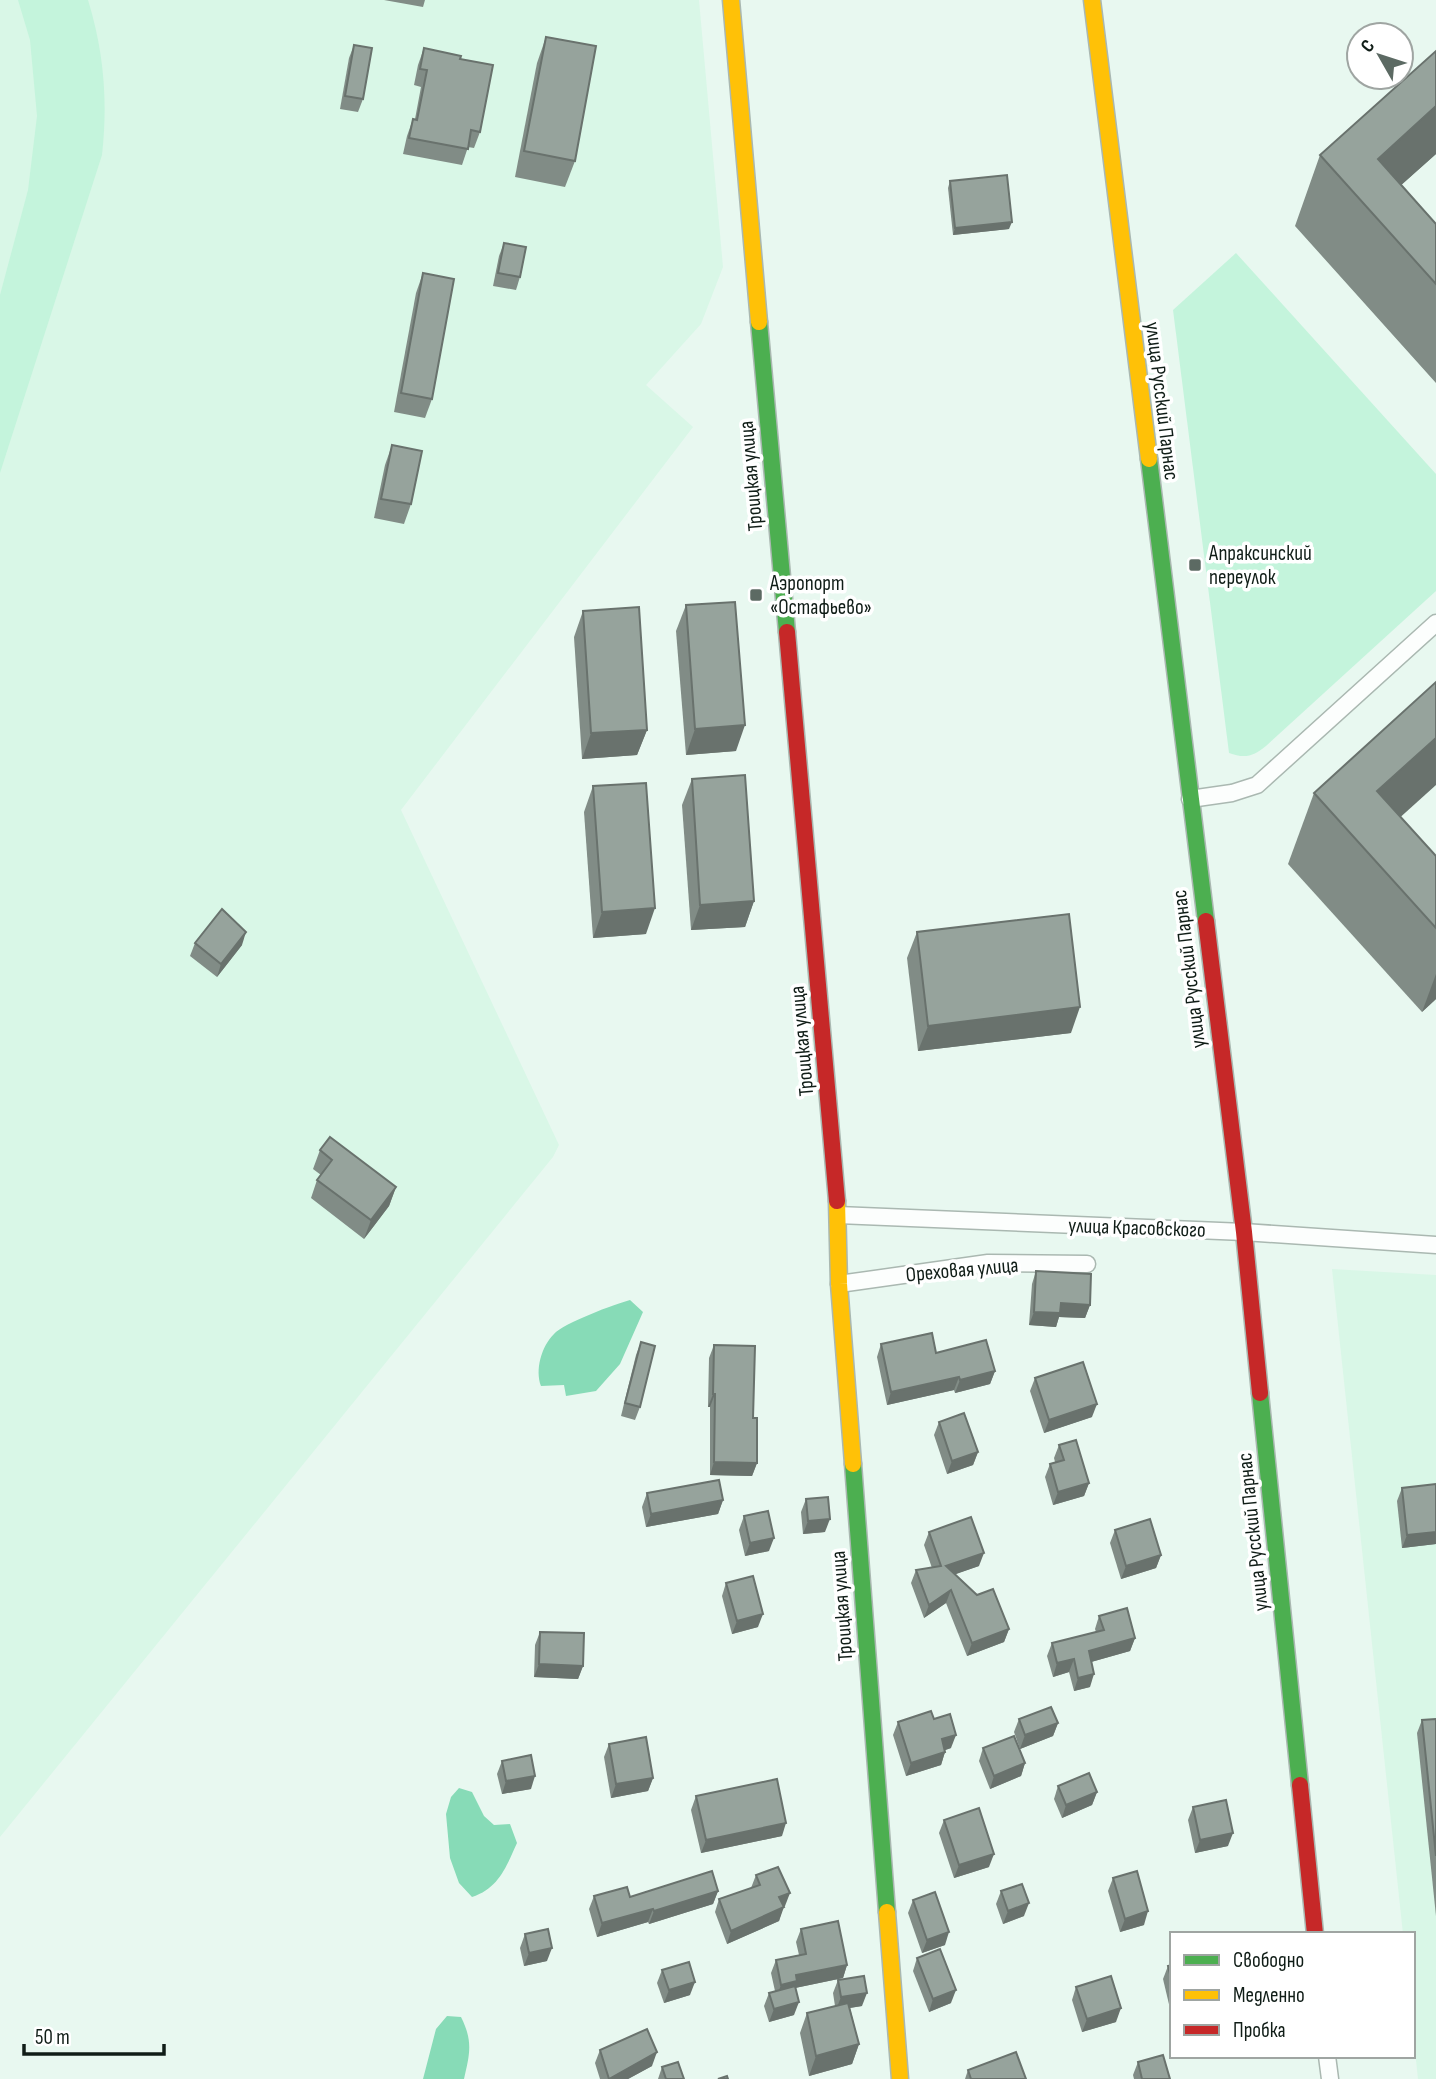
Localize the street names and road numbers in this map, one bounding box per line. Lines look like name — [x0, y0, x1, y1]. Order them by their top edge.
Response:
street label: улица Русский Парнас — [1140, 320, 1184, 482]
street label: Троицкая улица — [734, 420, 768, 532]
street label: улица Русский Парнас — [1167, 888, 1211, 1050]
street label: Троицкая улица — [785, 985, 819, 1097]
street label: улица Красовского — [1068, 1213, 1206, 1243]
street label: Ореховая улица — [905, 1253, 1019, 1287]
street label: улица Русский Парнас — [1232, 1451, 1274, 1613]
street label: Троицкая улица — [826, 1550, 858, 1662]

